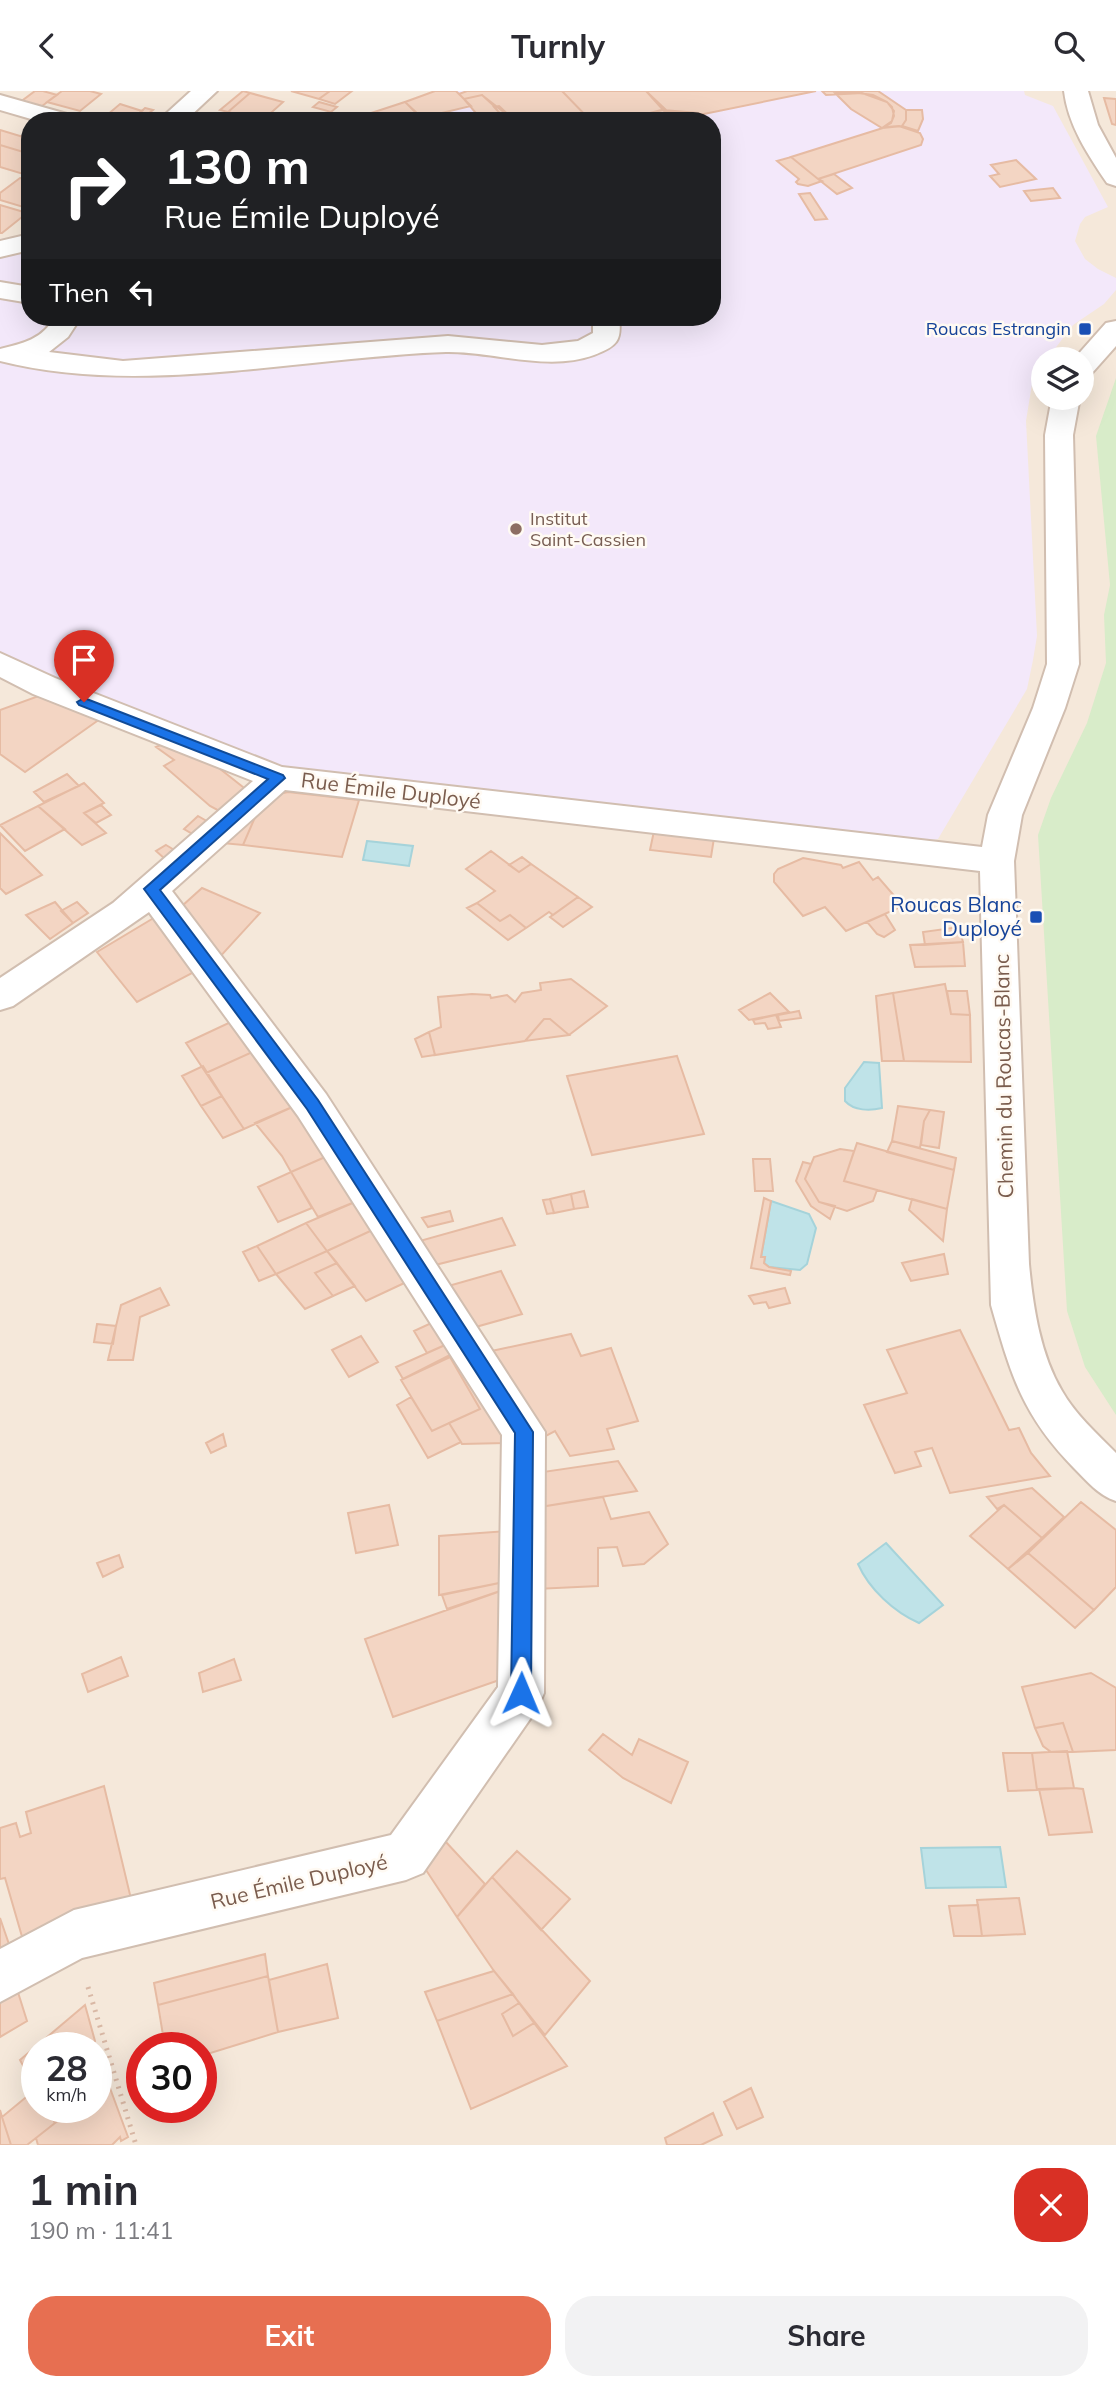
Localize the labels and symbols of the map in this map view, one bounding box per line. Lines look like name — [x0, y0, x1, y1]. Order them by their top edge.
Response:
place label: Roucas Estrangin — [926, 317, 1071, 340]
marker: Roucas Estrangin — [1077, 321, 1093, 337]
place label: Institut Saint-Cassien — [530, 507, 646, 551]
marker: Institut Saint-Cassien — [508, 521, 524, 537]
pin — [54, 630, 114, 702]
street label: Rue Émile Duployé — [300, 766, 482, 814]
place label: Roucas Blanc Duployé — [890, 891, 1022, 941]
marker: Roucas Blanc Duployé — [1028, 909, 1044, 925]
street label: Chemin du Roucas-Blanc — [988, 953, 1018, 1199]
position arrow — [484, 1656, 558, 1730]
street label: Rue Émile Duployé — [208, 1848, 390, 1914]
speed limit sign: 30 — [126, 2032, 217, 2123]

